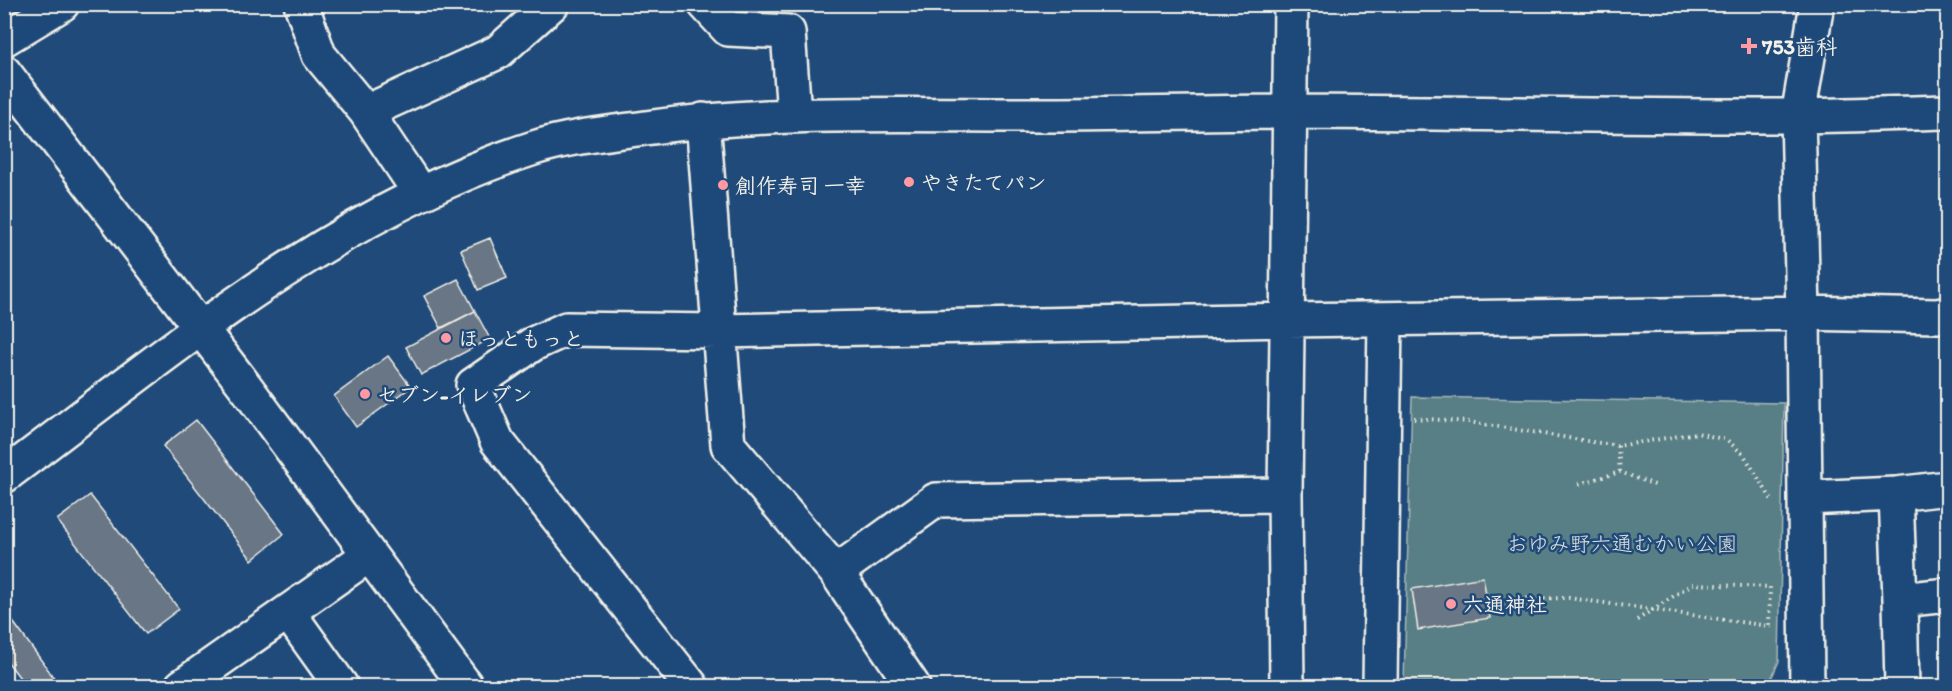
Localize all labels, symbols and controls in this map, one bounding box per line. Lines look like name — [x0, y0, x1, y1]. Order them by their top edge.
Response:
place label: 753歯科 — [1761, 34, 1837, 59]
marker: 753歯科 — [1740, 37, 1758, 55]
place label: やきたてパン — [921, 170, 1047, 195]
place label: 創作寿司 一幸 — [735, 173, 866, 198]
marker: やきたてパン — [902, 175, 916, 189]
marker: 創作寿司 一幸 — [716, 178, 730, 192]
place label: ほっともっと — [458, 326, 584, 351]
marker: ほっともっと — [439, 331, 453, 345]
place label: セブン-イレブン — [377, 382, 532, 407]
marker: セブン-イレブン — [358, 387, 372, 401]
park label: おゆみ野六通むかい公園 — [1507, 531, 1738, 556]
place label: 六通神社 — [1463, 592, 1547, 617]
marker: 六通神社 — [1444, 597, 1458, 611]

